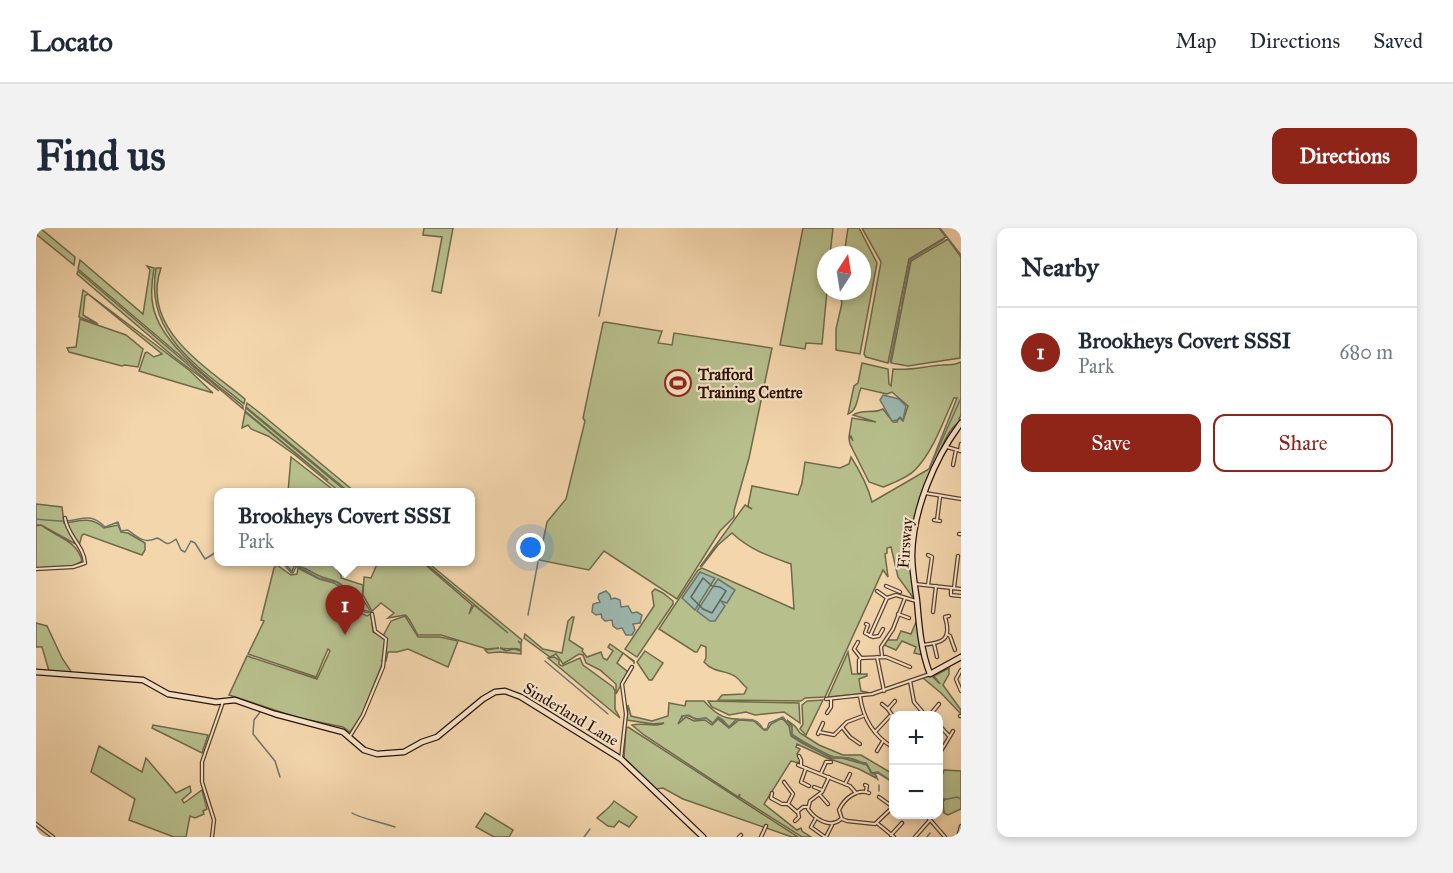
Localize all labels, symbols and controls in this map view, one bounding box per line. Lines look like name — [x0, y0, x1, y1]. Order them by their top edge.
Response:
text: Locato — [30, 24, 113, 59]
text: Map — [1176, 28, 1217, 54]
text: Directions — [1250, 28, 1340, 54]
text: Saved — [1373, 28, 1423, 54]
button: Directions — [1272, 128, 1417, 184]
text: Find us — [36, 130, 166, 182]
north arrow — [817, 246, 871, 300]
text: Nearby — [1021, 251, 1099, 283]
text: Brookheys Covert SSSI — [1078, 327, 1291, 354]
text: 1 — [1037, 340, 1044, 364]
text: 680 m — [1339, 340, 1393, 364]
text: Park — [1078, 354, 1114, 378]
place label: Trafford Training Centre — [697, 365, 803, 403]
sports icon: Trafford Training Centre — [663, 368, 693, 398]
button: Save — [1021, 414, 1201, 472]
button: Share — [1213, 414, 1393, 472]
popup — [214, 488, 475, 566]
text: Brookheys Covert SSSI — [238, 502, 451, 529]
street label: Firsway — [893, 516, 917, 569]
text: Park — [238, 529, 274, 553]
your location — [516, 533, 545, 562]
pin: 1 — [326, 586, 364, 635]
street label: Sinderland Lane — [520, 678, 622, 750]
map controls — [889, 711, 943, 819]
button: + — [889, 711, 943, 765]
button: − — [889, 765, 943, 819]

